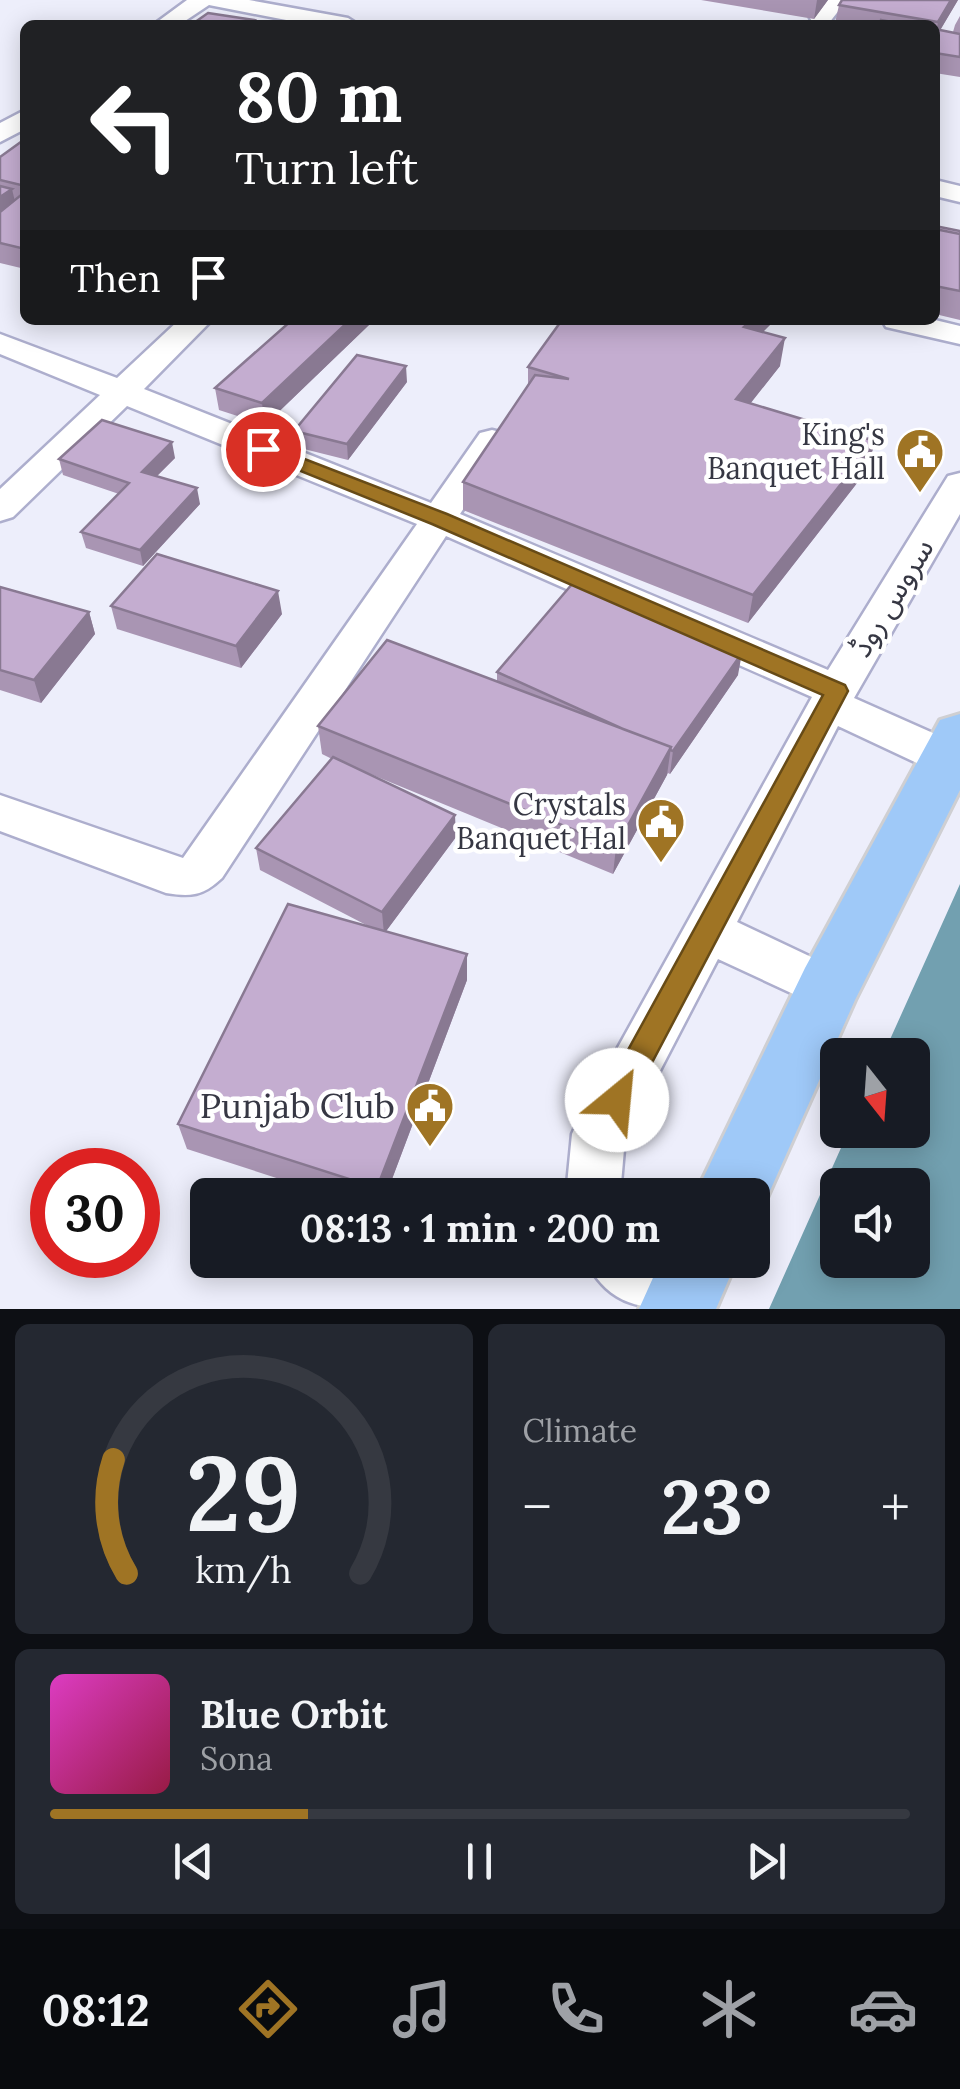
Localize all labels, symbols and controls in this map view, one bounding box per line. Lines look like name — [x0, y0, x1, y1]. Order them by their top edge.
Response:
text: 80 m — [235, 52, 402, 141]
icon: left — [70, 60, 200, 190]
text: Turn left — [235, 139, 418, 196]
icon: arrive — [181, 250, 236, 305]
text: Then — [70, 254, 161, 302]
pin — [221, 407, 306, 492]
place label: King's Banquet Hall — [707, 415, 885, 487]
icon: arrive — [236, 422, 291, 477]
public building icon: King's Banquet Hall — [894, 426, 946, 494]
street label: سروس روڈ — [841, 531, 941, 664]
place label: Crystals Banquet Hal — [456, 785, 626, 857]
public building icon: Crystals Banquet Hal — [635, 796, 687, 864]
north arrow — [820, 1038, 930, 1148]
map controls — [820, 1038, 930, 1278]
position arrow — [565, 1048, 669, 1152]
public building icon: Punjab Club — [404, 1080, 456, 1148]
place label: Punjab Club — [200, 1083, 395, 1128]
speed limit sign: 30 — [30, 1148, 160, 1278]
button: sound — [820, 1168, 930, 1278]
text: 08:13 · 1 min · 200 m — [300, 1204, 660, 1252]
text: Climate — [523, 1410, 637, 1451]
text: 29 — [186, 1426, 301, 1559]
text: 23° — [661, 1459, 772, 1555]
text: − — [523, 1472, 552, 1542]
text: + — [881, 1472, 910, 1542]
text: km/h — [195, 1547, 292, 1593]
text: Blue Orbit — [200, 1690, 387, 1738]
text: Sona — [200, 1738, 273, 1779]
icon: previous — [166, 1834, 221, 1889]
icon: pause — [452, 1834, 507, 1889]
icon: next — [739, 1834, 794, 1889]
icon: directions — [233, 1974, 303, 2044]
icon: music — [387, 1974, 457, 2044]
icon: phone — [541, 1974, 611, 2044]
icon: climate — [694, 1974, 764, 2044]
icon: car — [848, 1974, 918, 2044]
text: 08:12 — [42, 1981, 150, 2038]

